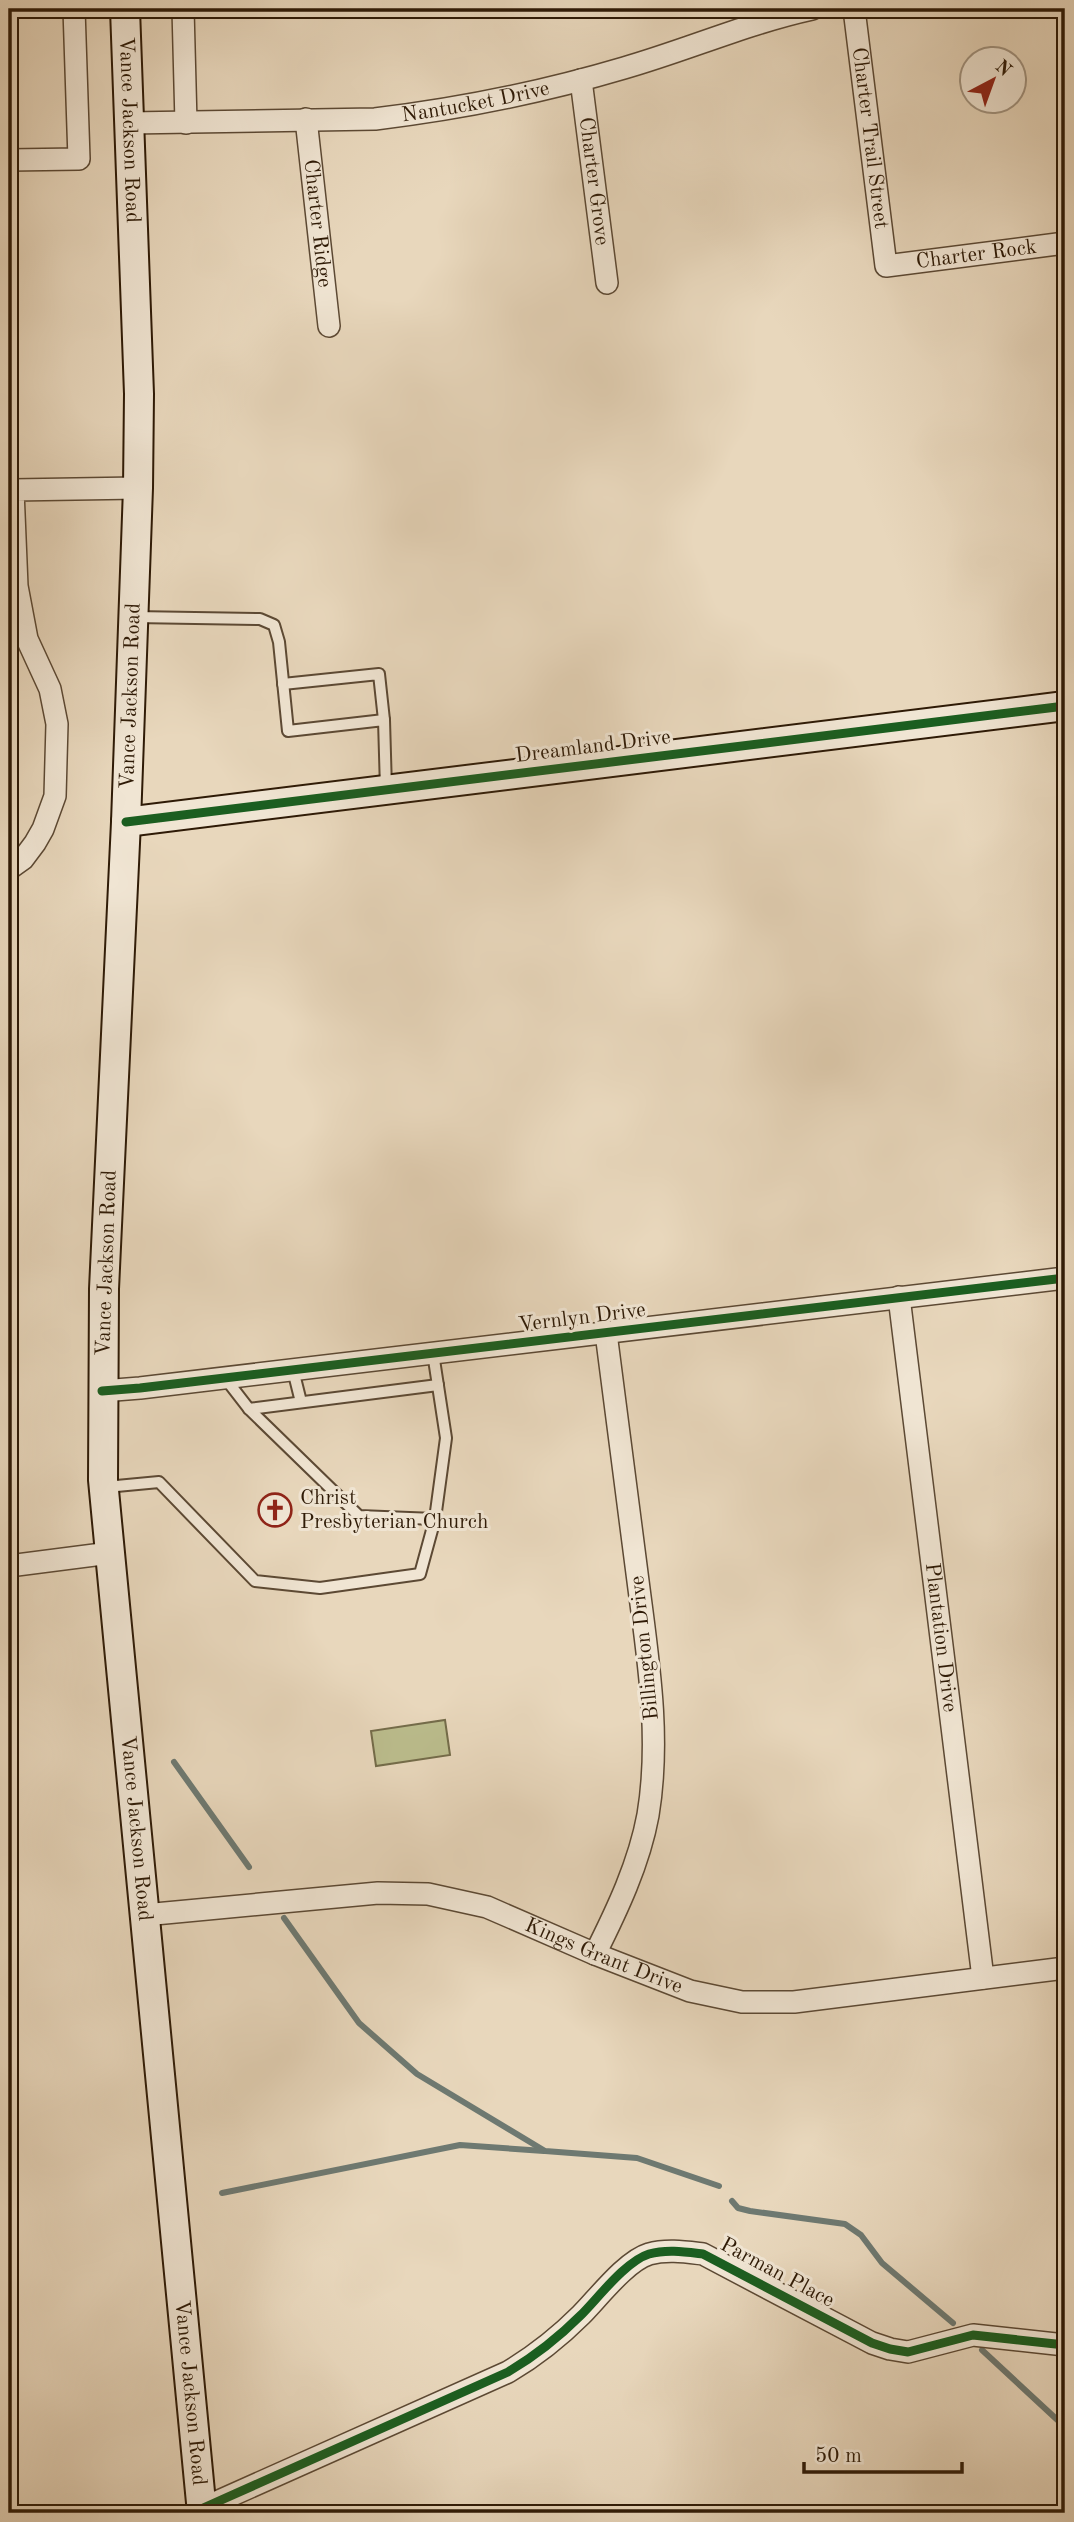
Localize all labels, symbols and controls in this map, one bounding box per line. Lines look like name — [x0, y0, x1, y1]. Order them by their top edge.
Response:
street label: Vance Jackson Road — [116, 36, 143, 223]
street label: Charter Trail Street — [848, 46, 892, 230]
north arrow — [958, 46, 1028, 116]
text: N — [991, 57, 1015, 81]
street label: Nantucket Drive — [400, 78, 552, 126]
street label: Charter Grove — [575, 116, 613, 247]
street label: Charter Ridge — [300, 158, 335, 289]
street label: Charter Rock — [915, 236, 1038, 273]
street label: Vance Jackson Road — [117, 603, 145, 789]
street label: Dreamland Drive — [514, 727, 672, 767]
street label: Vance Jackson Road — [93, 1170, 121, 1356]
street label: Vernlyn Drive — [517, 1300, 647, 1336]
place label: Christ Presbyterian Church — [300, 1488, 488, 1533]
church icon: Christ Presbyterian Church — [256, 1491, 294, 1529]
street label: Plantation Drive — [921, 1561, 961, 1713]
street label: Billington Drive — [627, 1575, 663, 1721]
street label: Vance Jackson Road — [117, 1735, 156, 1922]
street label: Kings Grant Drive — [522, 1914, 685, 1998]
street label: Parman Place — [717, 2234, 837, 2312]
street label: Vance Jackson Road — [171, 2299, 210, 2487]
scale bar — [804, 2431, 962, 2475]
text: 50 m — [815, 2446, 862, 2467]

